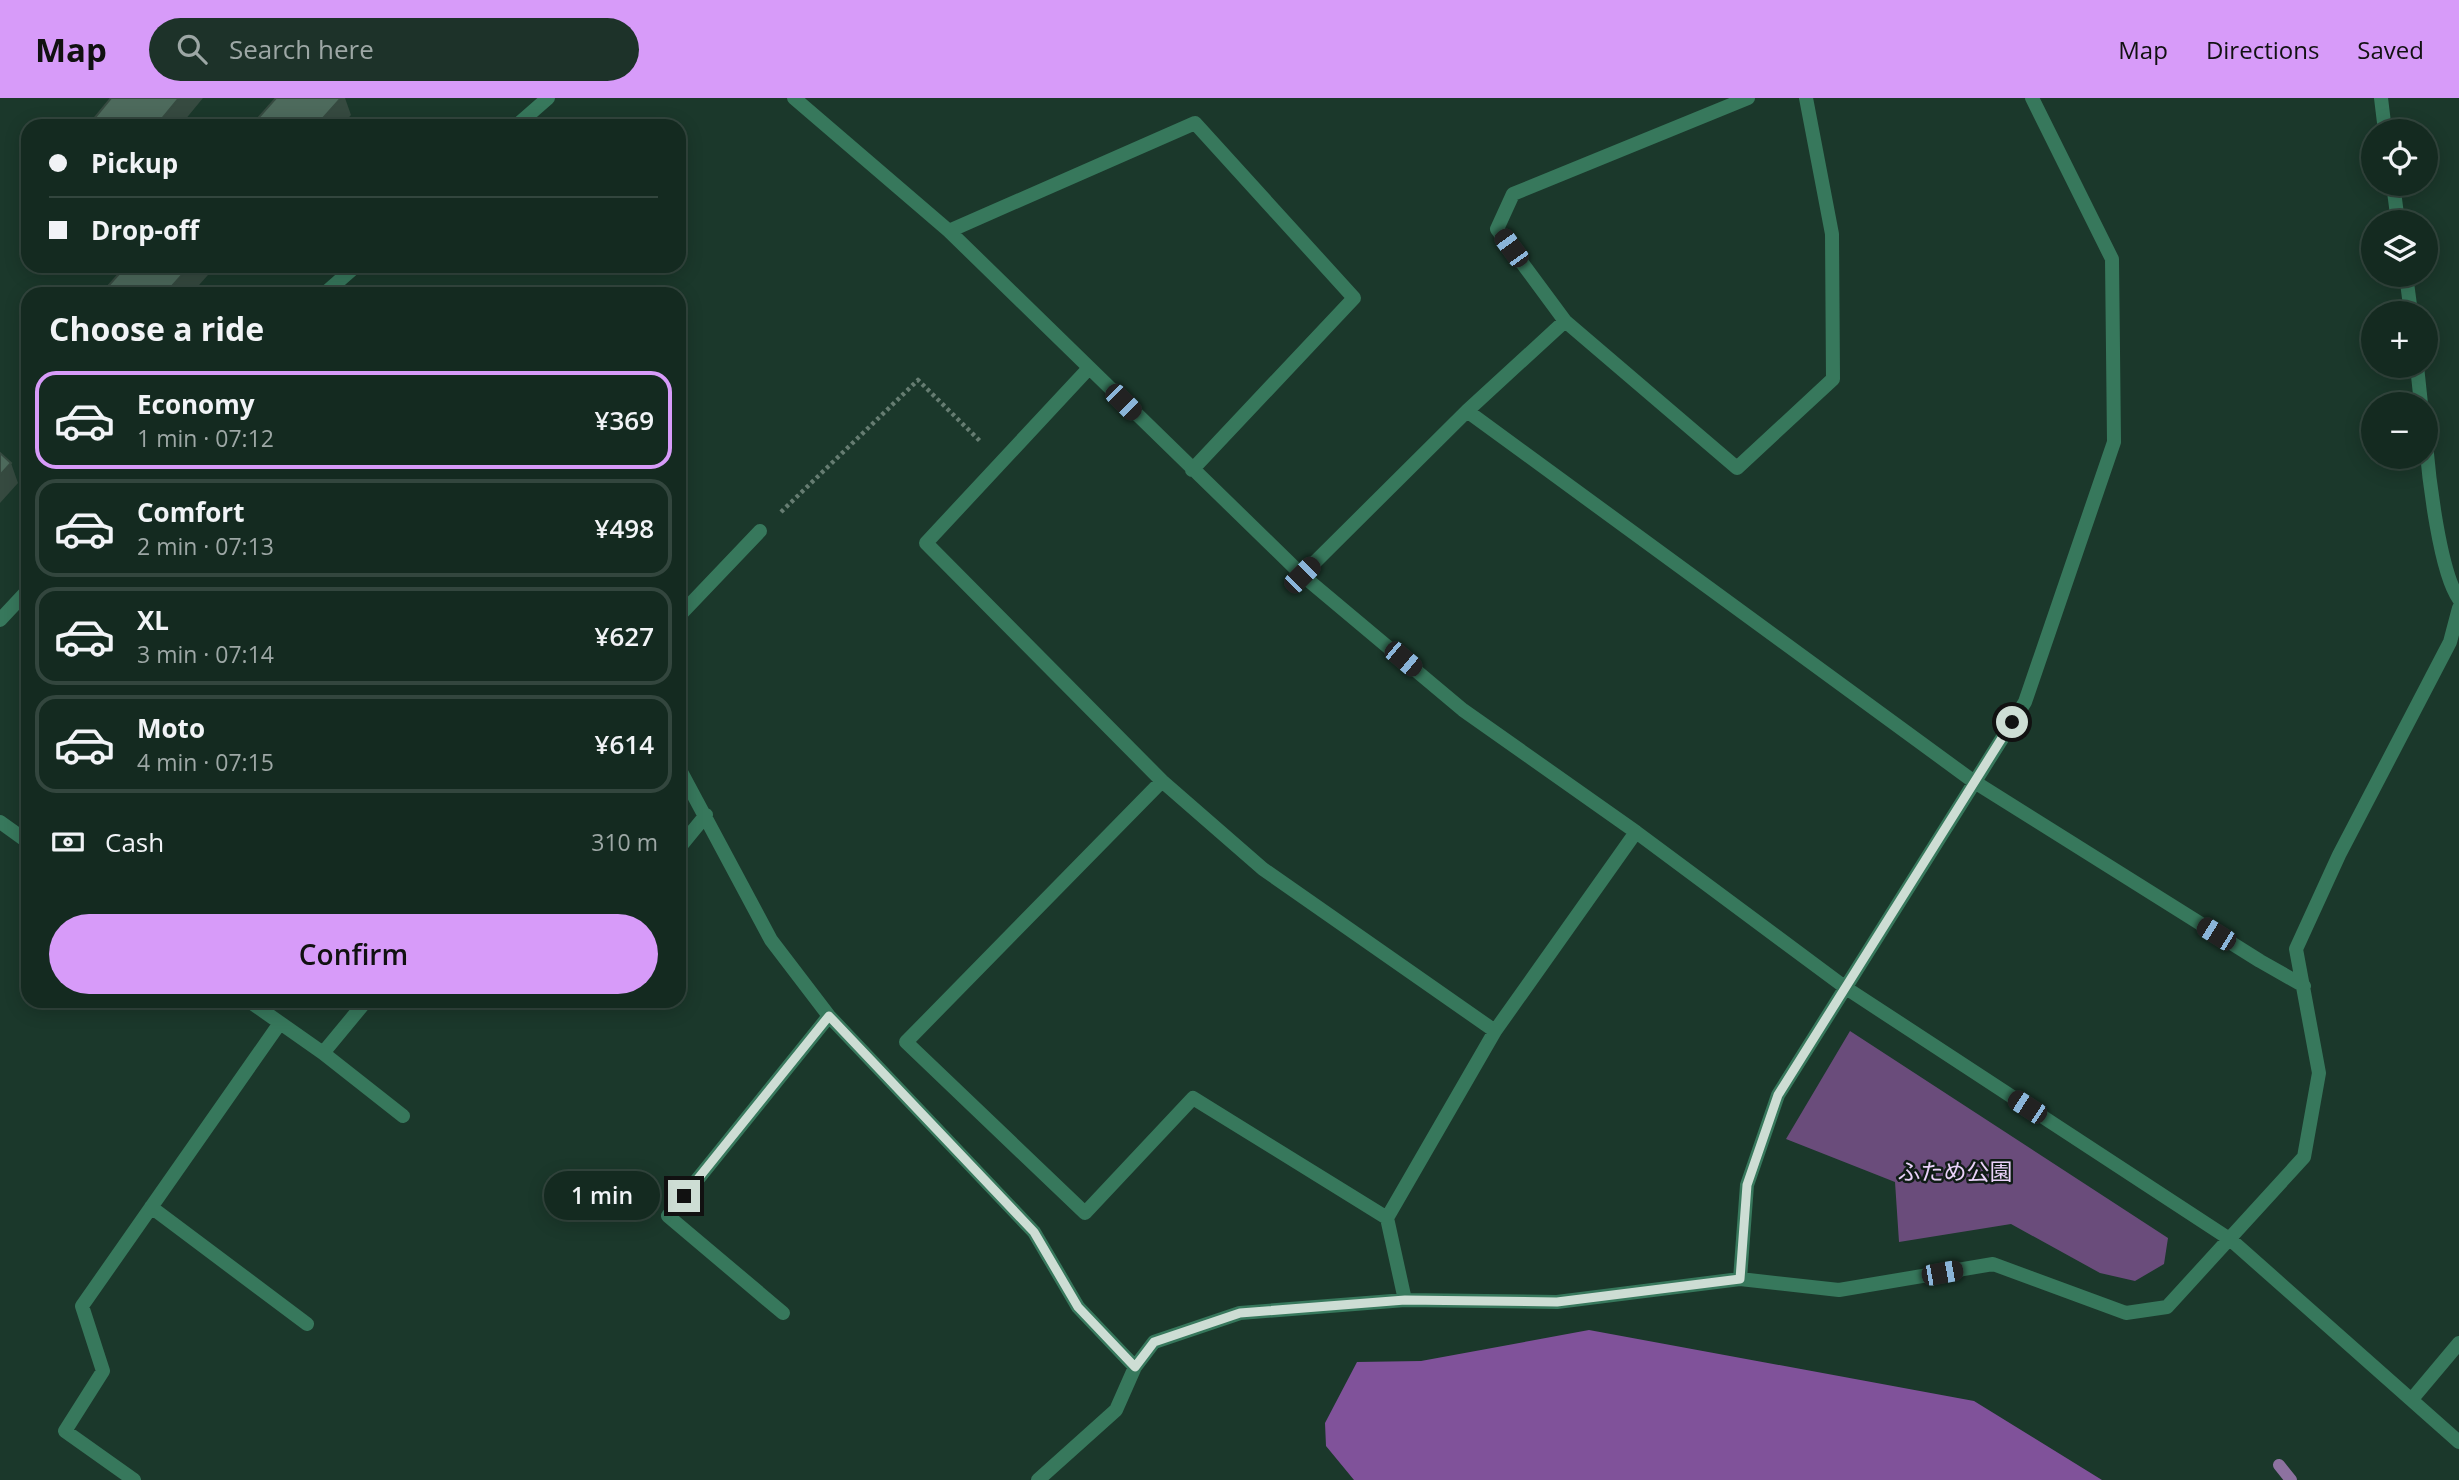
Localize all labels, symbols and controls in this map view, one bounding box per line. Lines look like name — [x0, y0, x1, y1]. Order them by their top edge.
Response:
search box — [149, 18, 639, 81]
text: Map — [35, 27, 107, 72]
icon: search — [173, 30, 211, 68]
text: Search here — [229, 31, 374, 67]
text: Map — [2118, 33, 2168, 66]
text: Directions — [2206, 33, 2319, 66]
text: Saved — [2357, 33, 2424, 66]
map controls — [2361, 119, 2438, 469]
button: locate — [2361, 119, 2438, 196]
text: Pickup — [91, 145, 178, 181]
button: layers — [2361, 210, 2438, 287]
text: Drop-off — [91, 212, 199, 248]
car — [1491, 225, 1532, 271]
button: + — [2361, 301, 2438, 378]
text: Choose a ride — [49, 307, 264, 350]
car — [1101, 380, 1146, 424]
text: Economy — [137, 386, 255, 422]
icon: car — [53, 389, 116, 452]
button: − — [2361, 392, 2438, 469]
text: ¥369 — [595, 402, 654, 438]
text: 1 min · 07:12 — [137, 422, 274, 454]
text: Comfort — [137, 494, 244, 530]
icon: car — [53, 497, 116, 560]
text: ¥498 — [595, 510, 654, 546]
text: 2 min · 07:13 — [137, 530, 274, 562]
car — [1280, 553, 1325, 597]
text: XL — [137, 602, 169, 638]
icon: car — [53, 605, 116, 668]
text: ¥627 — [595, 618, 654, 654]
car — [1381, 637, 1426, 681]
text: 3 min · 07:14 — [137, 638, 274, 670]
route start — [1996, 706, 2028, 738]
text: Moto — [137, 710, 205, 746]
icon: car — [53, 713, 116, 776]
text: ¥614 — [595, 726, 654, 762]
text: 4 min · 07:15 — [137, 746, 274, 778]
icon: cash — [49, 823, 87, 861]
text: Cash — [105, 824, 164, 860]
text: 310 m — [591, 826, 658, 858]
button: Confirm — [49, 914, 658, 994]
car — [2193, 914, 2240, 954]
car — [2004, 1087, 2051, 1127]
park label: ふため公園 — [1898, 1155, 2013, 1187]
callout: 1 min — [544, 1172, 660, 1220]
text: 1 min — [571, 1179, 633, 1211]
route end — [668, 1180, 700, 1212]
car — [1920, 1259, 1965, 1287]

